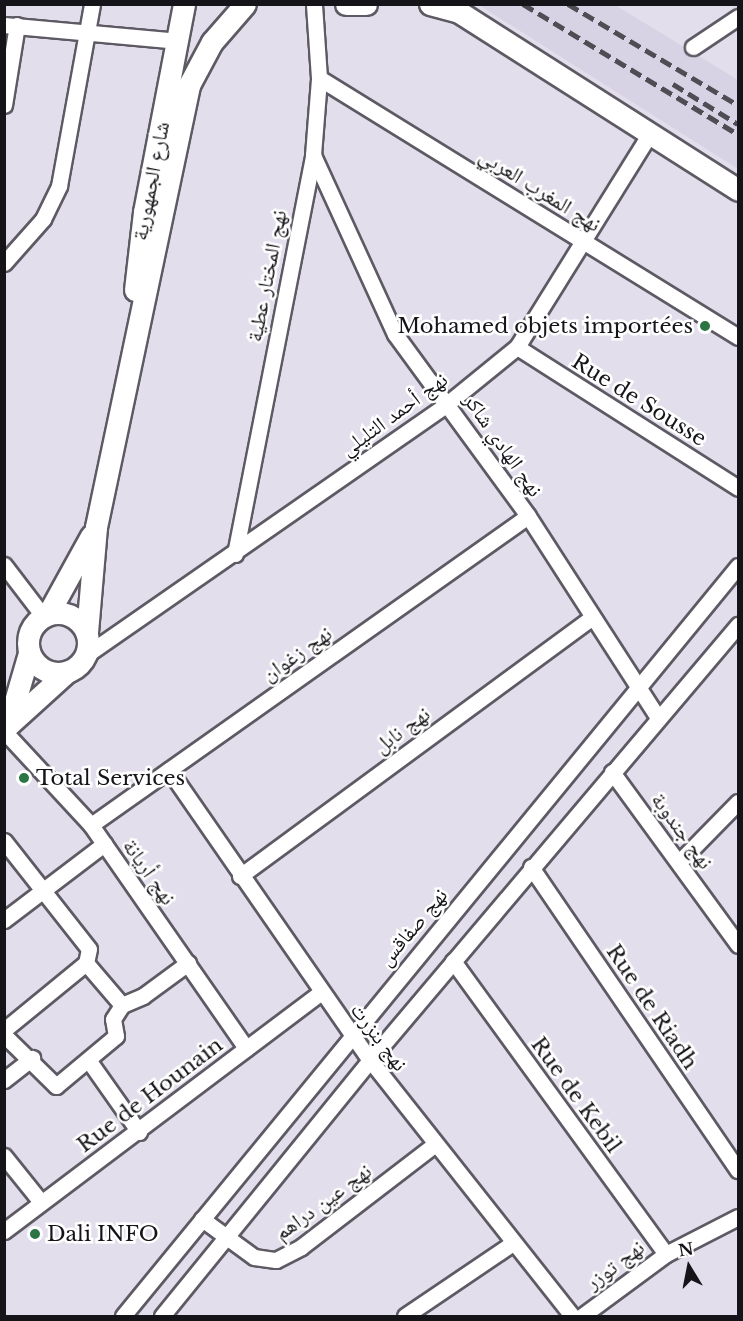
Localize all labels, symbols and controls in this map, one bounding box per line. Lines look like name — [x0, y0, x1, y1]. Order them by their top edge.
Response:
street label: شارع الجمهورية — [127, 119, 175, 243]
street label: نهج المغرب العربي — [475, 143, 605, 237]
street label: نهج المختار عطية — [242, 208, 292, 344]
place label: Mohamed objets importées — [397, 313, 693, 339]
marker: Mohamed objets importées — [698, 319, 712, 333]
street label: Rue de Sousse — [567, 349, 711, 451]
street label: نهج أحمد التليلي — [336, 367, 452, 461]
street label: نهج الهادي شاكر — [458, 388, 548, 502]
street label: نهج زغوان — [257, 621, 337, 687]
street label: نهج نابل — [369, 701, 435, 759]
place label: Total Services — [36, 765, 185, 791]
marker: Total Services — [17, 771, 31, 785]
street label: نهج جندوبة — [646, 788, 718, 874]
street label: نهج أريانة — [117, 834, 181, 910]
street label: نهج صفاقس — [373, 883, 453, 971]
street label: Rue de Riadh — [601, 940, 703, 1074]
street label: نهج بنزرت — [345, 998, 413, 1076]
street label: Rue de Hounain — [72, 1032, 228, 1158]
street label: Rue de Kebil — [526, 1032, 626, 1158]
street label: نهج عين دراهم — [270, 1158, 376, 1246]
place label: Dali INFO — [47, 1221, 159, 1247]
marker: Dali INFO — [28, 1227, 42, 1241]
street label: نهج توزر — [581, 1235, 649, 1295]
north arrow — [659, 1237, 719, 1297]
text: N — [677, 1238, 695, 1260]

